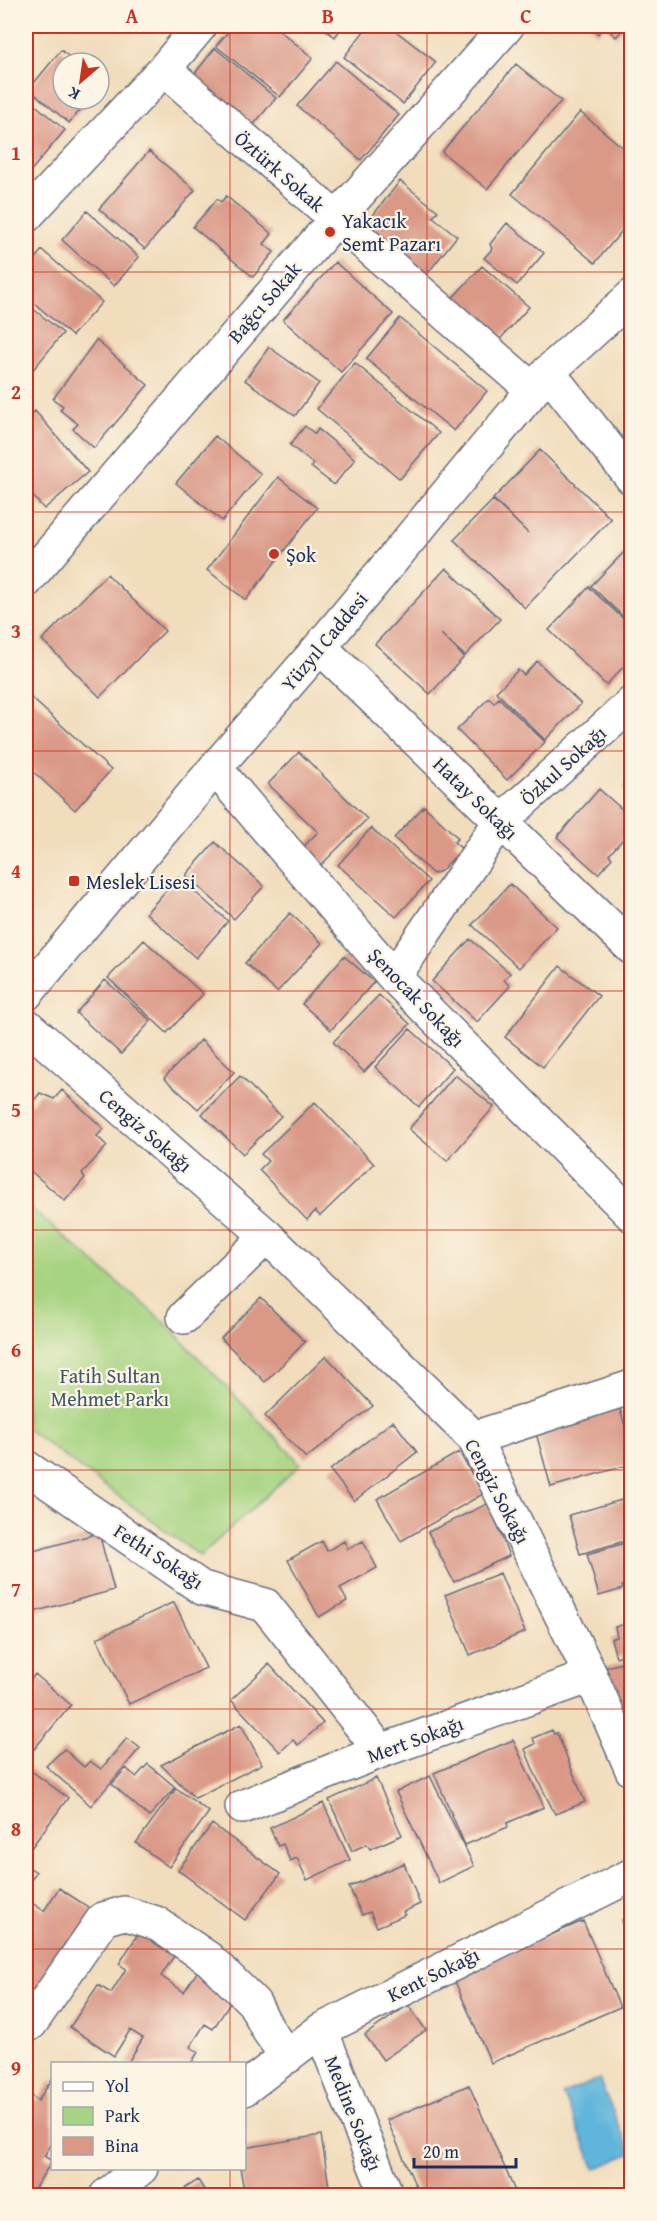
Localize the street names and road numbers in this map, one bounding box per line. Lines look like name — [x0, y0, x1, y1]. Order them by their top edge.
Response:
street label: Öztürk Sokak — [228, 124, 332, 219]
street label: Bağcı Sokak — [220, 254, 308, 349]
street label: Yüzyıl Caddesi — [274, 585, 374, 697]
street label: Özkul Sokağı — [514, 718, 613, 812]
street label: Hatay Sokağı — [427, 750, 525, 846]
street label: Şenocak Sokağı — [362, 941, 472, 1054]
street label: Cengiz Sokağı — [93, 1081, 199, 1179]
street label: Cengiz Sokağı — [458, 1433, 538, 1549]
street label: Fethi Sokağı — [108, 1516, 210, 1596]
street label: Mert Sokağı — [363, 1708, 468, 1770]
street label: Kent Sokağı — [382, 1939, 484, 2009]
street label: Medine Sokağı — [318, 2051, 390, 2175]

